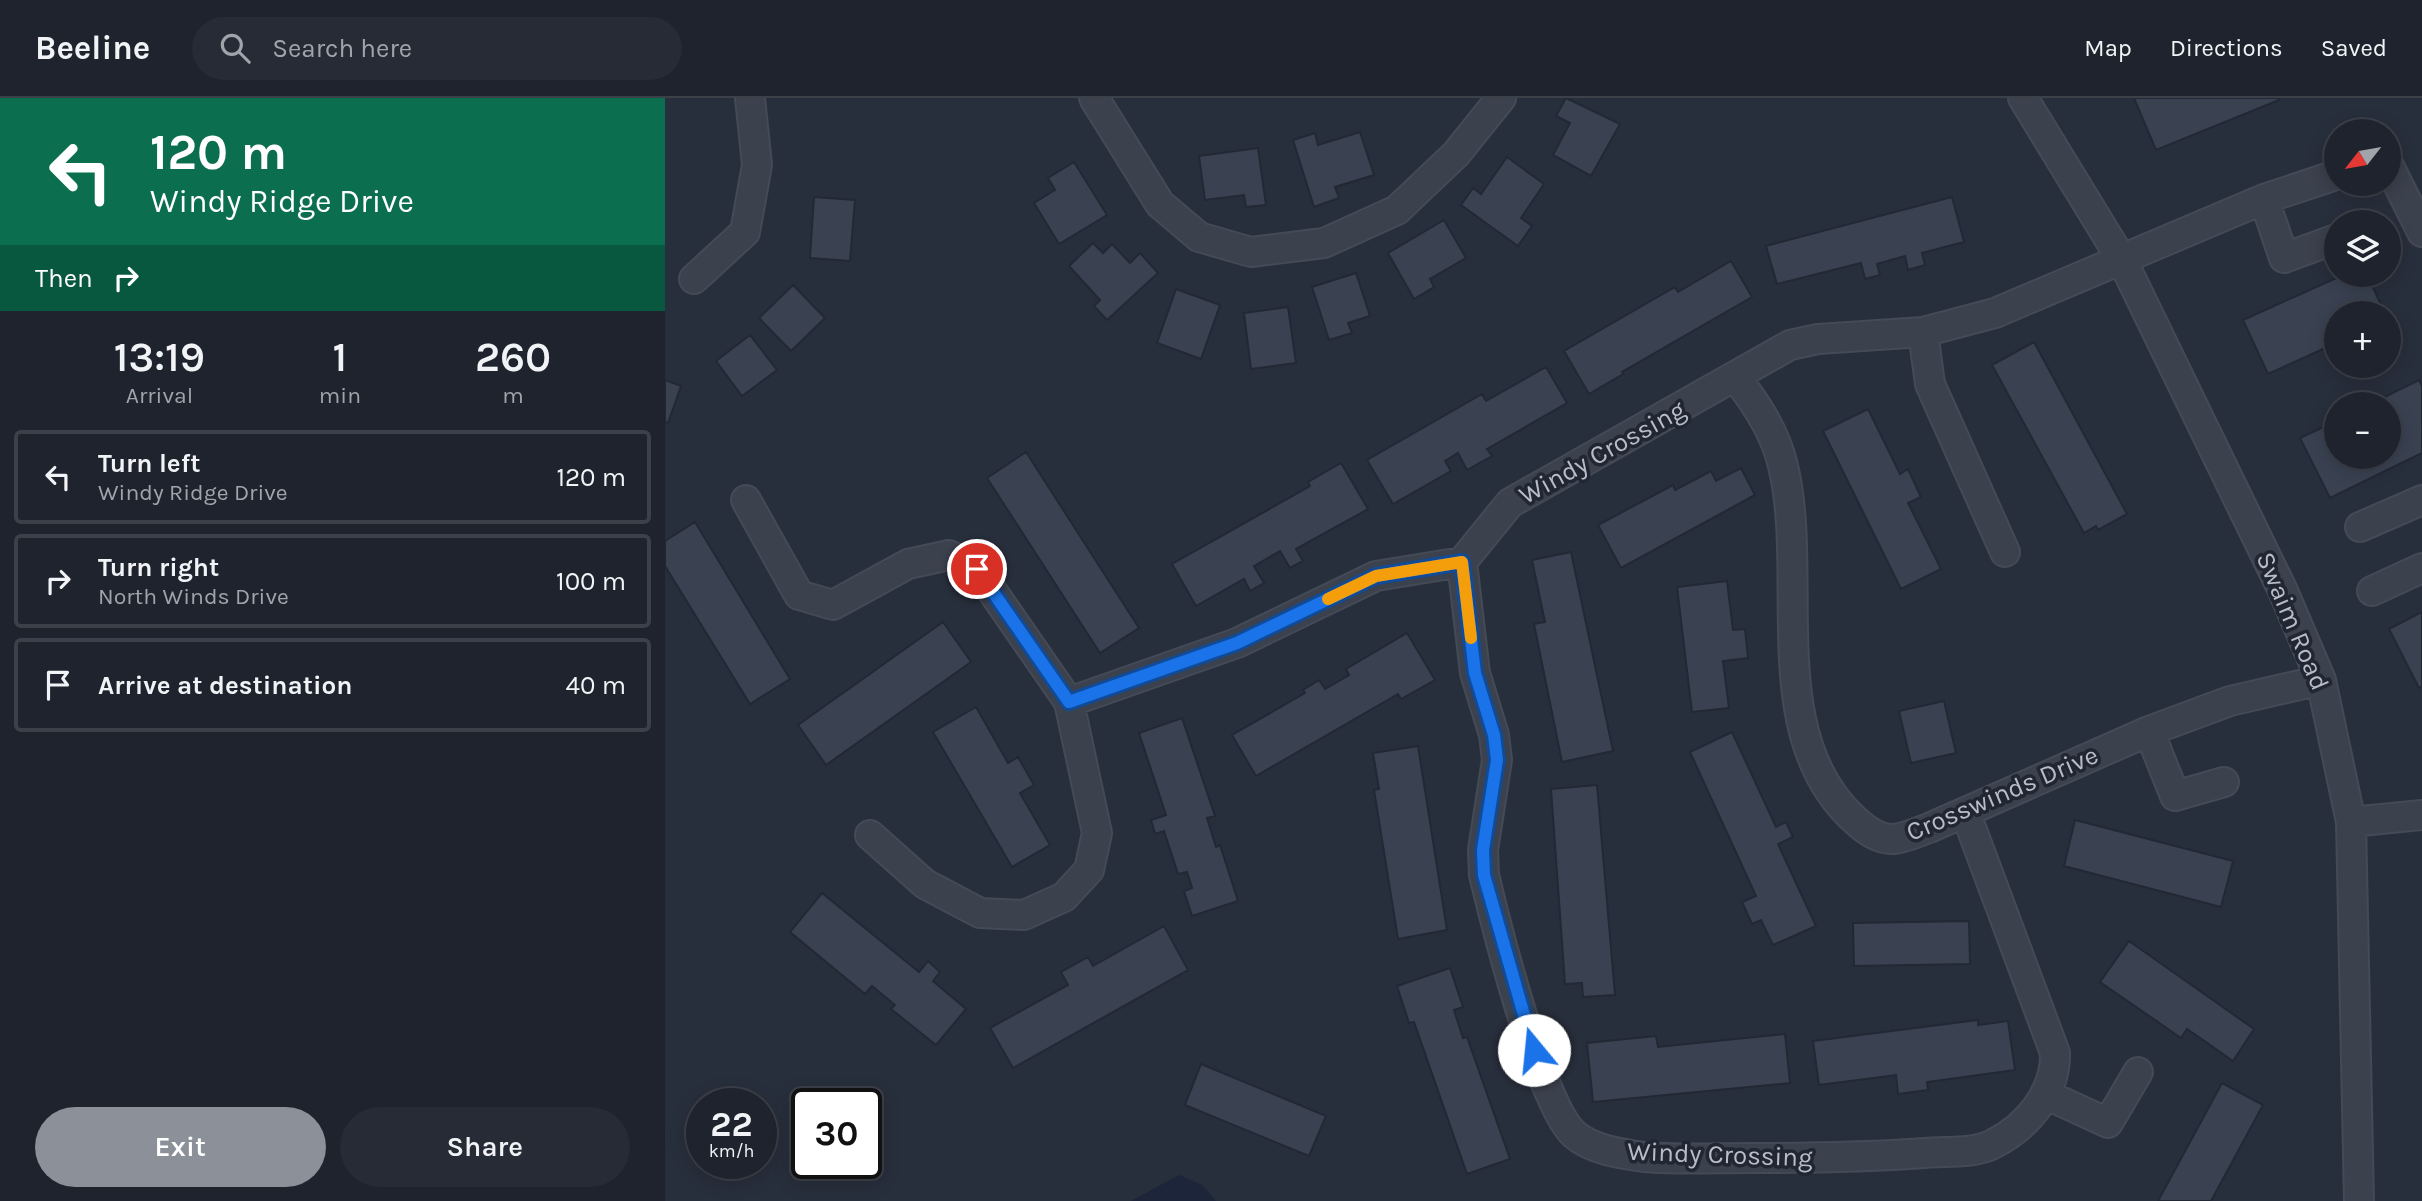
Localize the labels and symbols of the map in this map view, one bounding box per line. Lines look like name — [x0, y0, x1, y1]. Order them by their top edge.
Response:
north arrow — [2324, 119, 2401, 196]
street label: Windy Crossing — [1514, 394, 1691, 511]
pin — [947, 539, 1007, 599]
street label: Swaim Road — [2250, 547, 2336, 695]
street label: Crosswinds Drive — [1902, 739, 2103, 848]
position arrow — [1497, 1013, 1571, 1087]
speed limit sign: 30 — [791, 1088, 882, 1179]
street label: Windy Crossing — [1627, 1136, 1813, 1173]

